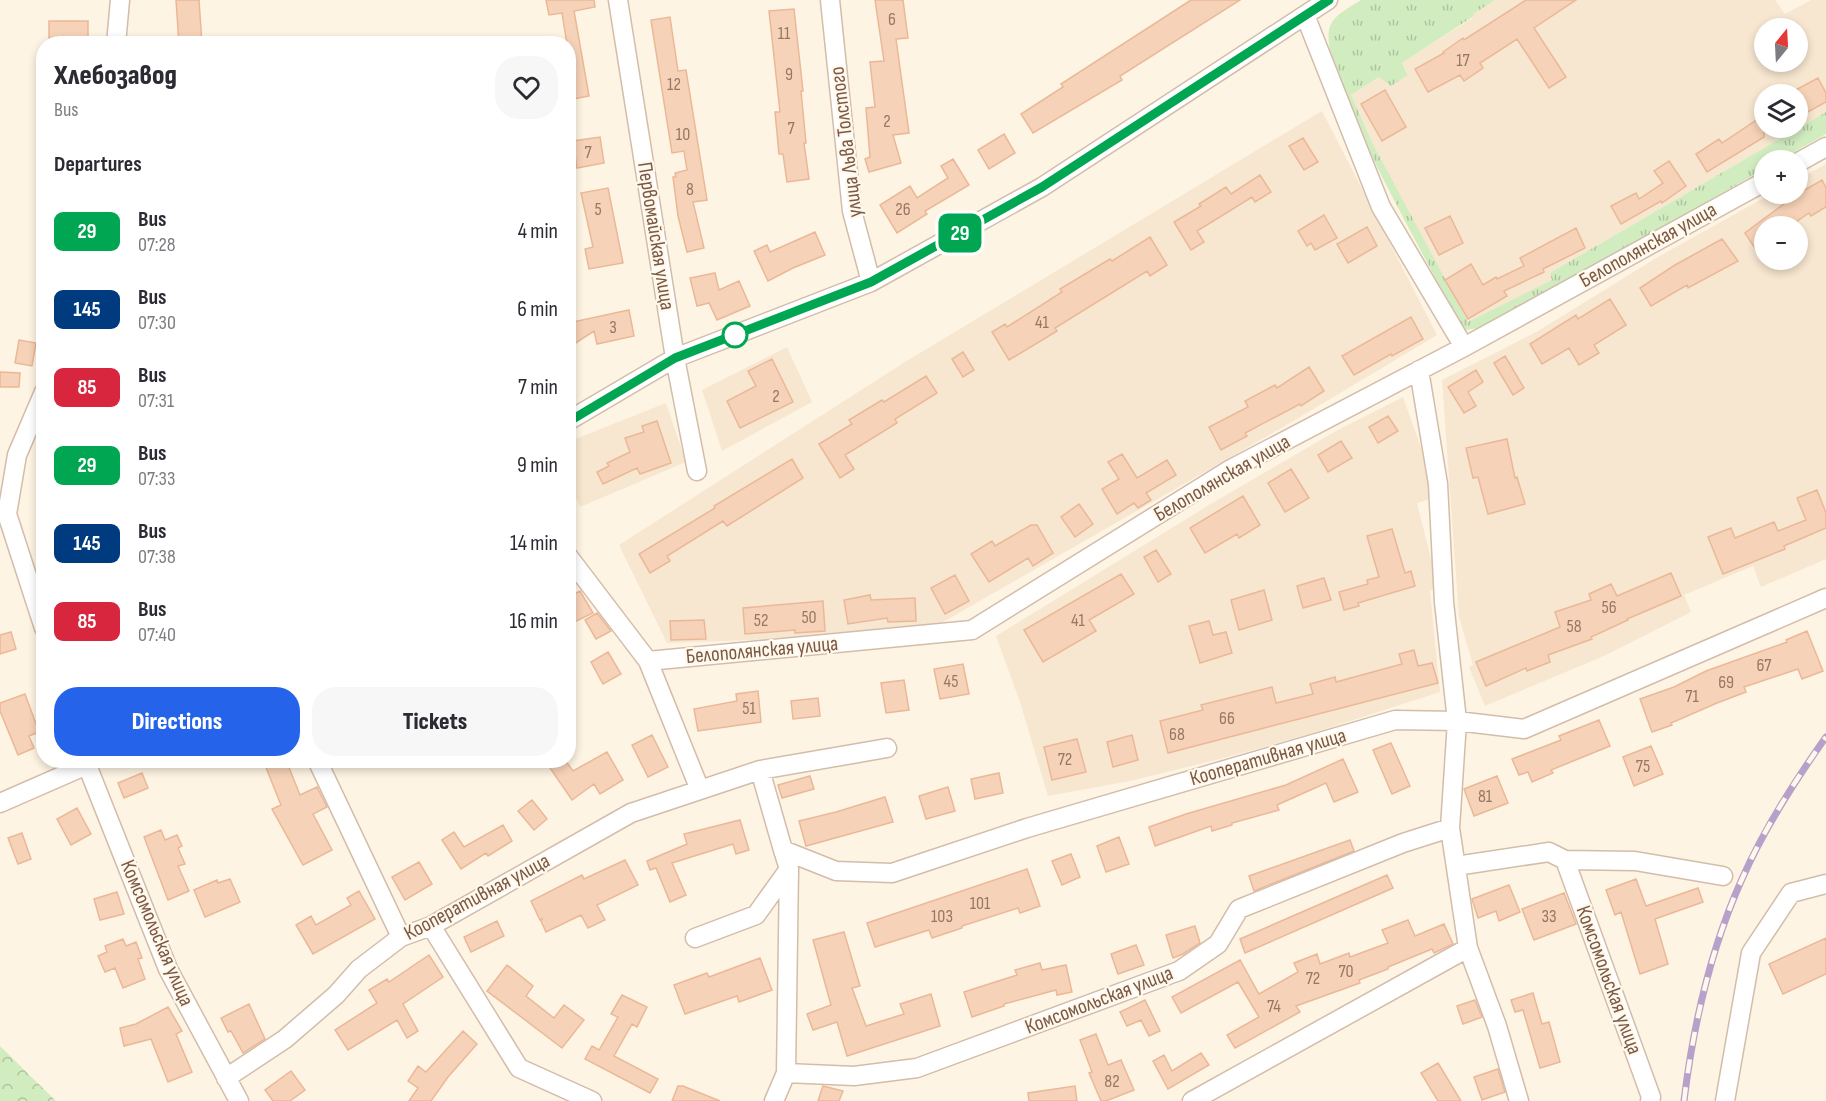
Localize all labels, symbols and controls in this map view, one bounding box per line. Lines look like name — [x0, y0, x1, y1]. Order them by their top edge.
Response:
house number: 6 — [888, 9, 896, 30]
north arrow — [1754, 18, 1808, 72]
map controls — [1754, 18, 1808, 270]
house number: 11 — [778, 23, 791, 44]
house number: 17 — [1456, 50, 1471, 71]
button: heart — [495, 56, 558, 119]
text: Хлебозавод — [54, 59, 177, 92]
house number: 9 — [785, 64, 793, 85]
street label: улица Льва Толстого — [824, 65, 868, 219]
house number: 12 — [667, 74, 681, 95]
button: layers — [1754, 84, 1808, 138]
text: Bus — [54, 98, 78, 122]
house number: 2 — [883, 111, 891, 132]
house number: 7 — [787, 118, 795, 139]
house number: 10 — [676, 124, 690, 145]
house number: 7 — [584, 142, 592, 163]
button: + — [1754, 150, 1808, 204]
text: Departures — [54, 151, 142, 178]
street label: Первомайская улица — [632, 160, 680, 312]
house number: 8 — [686, 179, 694, 200]
street label: Белополянская улица — [1575, 197, 1721, 293]
house number: 5 — [594, 199, 602, 220]
house number: 26 — [895, 199, 911, 220]
text: Bus — [138, 206, 167, 233]
line badge: 29 — [933, 214, 987, 252]
button: − — [1754, 216, 1808, 270]
text: 4 min — [518, 218, 558, 245]
text: 29 — [77, 219, 97, 244]
text: 29 — [950, 221, 970, 246]
text: 07:28 — [138, 233, 176, 257]
text: Bus — [138, 284, 167, 311]
text: 6 min — [517, 296, 558, 323]
text: 145 — [73, 297, 101, 322]
text: 07:30 — [138, 311, 176, 335]
house number: 41 — [1035, 312, 1050, 333]
house number: 3 — [609, 317, 617, 338]
unlabelled marker — [722, 322, 748, 348]
text: Bus — [138, 362, 167, 389]
text: 7 min — [518, 374, 558, 401]
text: 85 — [77, 375, 97, 400]
house number: 2 — [772, 386, 780, 407]
text: 07:31 — [138, 389, 174, 413]
street label: Белополянская улица — [1150, 429, 1294, 527]
text: Bus — [138, 440, 167, 467]
text: 9 min — [517, 452, 558, 479]
text: 29 — [77, 453, 97, 478]
text: 07:33 — [138, 467, 175, 491]
text: Bus — [138, 518, 167, 545]
text: 14 min — [510, 530, 558, 557]
text: 145 — [73, 531, 101, 556]
text: 07:38 — [138, 545, 176, 569]
text: Bus — [138, 596, 167, 623]
house number: 56 — [1601, 597, 1617, 618]
house number: 50 — [801, 607, 817, 628]
text: 16 min — [510, 608, 558, 635]
text: 85 — [77, 609, 97, 634]
house number: 52 — [754, 610, 768, 631]
house number: 41 — [1071, 610, 1086, 631]
house number: 58 — [1566, 616, 1582, 637]
text: 07:40 — [138, 623, 176, 647]
street label: Белополянская улица — [685, 631, 839, 669]
house number: 67 — [1756, 655, 1772, 676]
house number: 45 — [944, 671, 958, 692]
house number: 69 — [1718, 672, 1734, 693]
house number: 71 — [1685, 686, 1699, 707]
button: Directions — [54, 687, 300, 756]
button: Tickets — [312, 687, 558, 756]
house number: 51 — [742, 698, 756, 719]
house number: 66 — [1219, 708, 1235, 729]
street label: Кооперативная улица — [1187, 723, 1349, 791]
house number: 68 — [1169, 724, 1185, 745]
house number: 72 — [1058, 749, 1072, 770]
house number: 75 — [1636, 756, 1650, 777]
house number: 81 — [1478, 786, 1493, 807]
street label: Кооперативная улица — [400, 848, 554, 946]
street label: Комсомольская улица — [115, 856, 199, 1010]
house number: 101 — [970, 893, 991, 914]
street label: Комсомольская улица — [1571, 902, 1647, 1058]
house number: 103 — [931, 906, 953, 927]
house number: 33 — [1541, 906, 1557, 927]
street label: Комсомольская улица — [1022, 960, 1176, 1040]
house number: 70 — [1338, 961, 1354, 982]
house number: 72 — [1306, 968, 1320, 989]
house number: 74 — [1267, 996, 1281, 1017]
house number: 82 — [1104, 1071, 1120, 1092]

